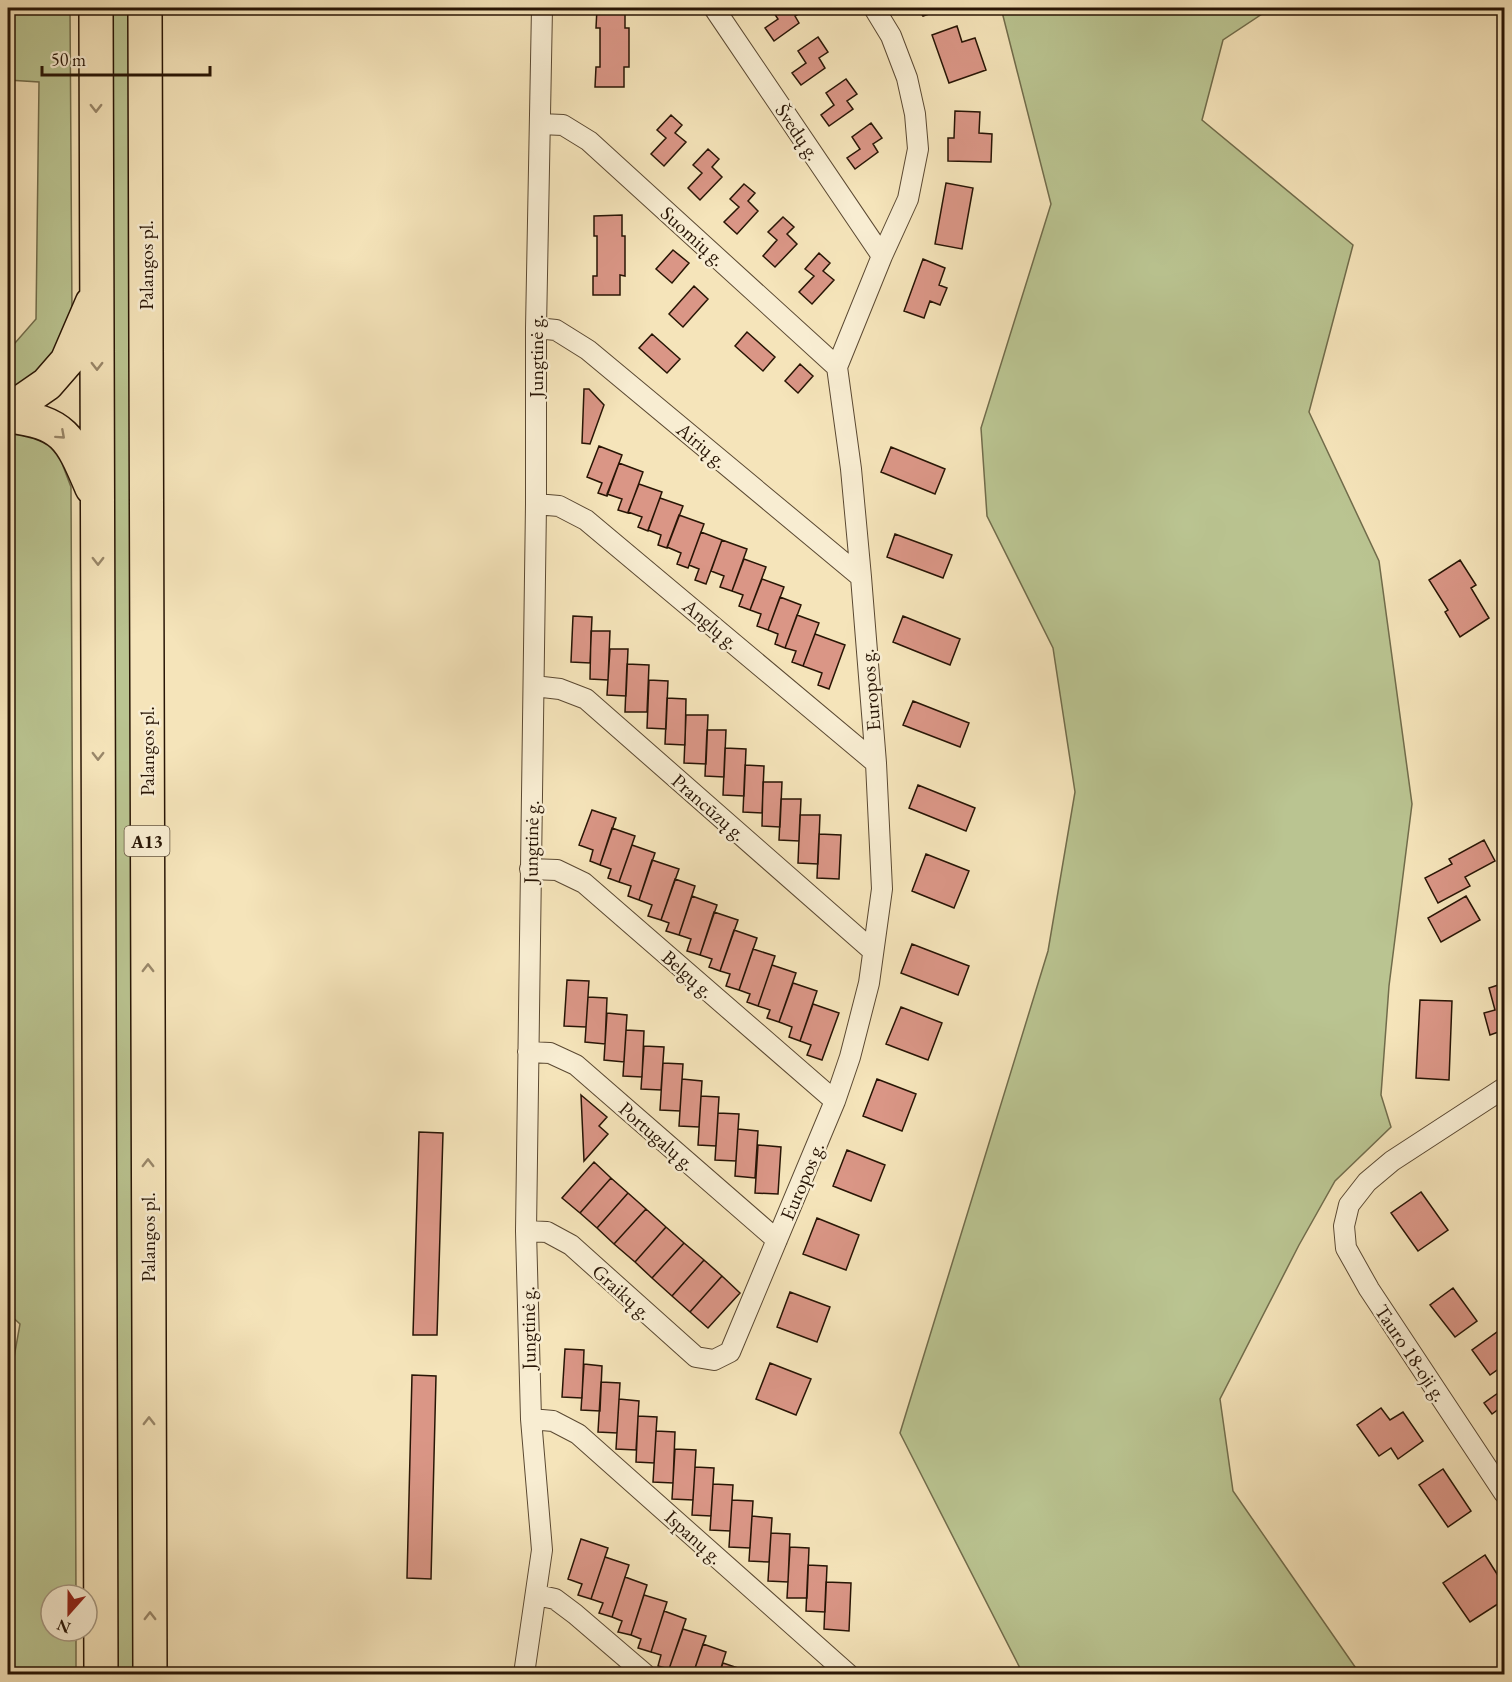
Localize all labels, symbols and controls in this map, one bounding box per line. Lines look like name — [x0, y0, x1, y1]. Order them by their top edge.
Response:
scale bar — [42, 39, 210, 77]
text: 50 m — [51, 48, 86, 71]
street label: Švedų g. — [770, 99, 826, 165]
one-way arrow — [90, 103, 102, 112]
street label: Suomių g. — [655, 200, 731, 272]
street label: Palangos pl. — [133, 220, 159, 310]
street label: Jungtinė g. — [523, 314, 549, 400]
one-way arrow — [91, 361, 103, 370]
street label: Airių g. — [671, 416, 733, 474]
one-way arrow — [54, 428, 65, 439]
one-way arrow — [92, 556, 104, 565]
street label: Anglų g. — [677, 592, 745, 655]
street label: Europos g. — [853, 648, 887, 732]
street label: Palangos pl. — [134, 706, 160, 796]
one-way arrow — [92, 751, 104, 760]
street label: Prancūzų g. — [666, 768, 752, 846]
street label: Jungtinė g. — [517, 800, 545, 886]
road number: A13 — [124, 826, 170, 856]
street label: Belgų g. — [656, 944, 720, 1004]
one-way arrow — [142, 964, 154, 973]
street label: Portugalų g. — [613, 1096, 701, 1176]
street label: Europos g. — [774, 1138, 830, 1224]
one-way arrow — [142, 1159, 154, 1168]
street label: Palangos pl. — [135, 1192, 161, 1282]
street label: Graikų g. — [587, 1258, 657, 1326]
street label: Jungtinė g. — [514, 1286, 542, 1372]
street label: Tauro 18-oji g. — [1369, 1299, 1453, 1407]
one-way arrow — [143, 1417, 155, 1426]
street label: Ispanų g. — [659, 1504, 729, 1570]
north arrow — [39, 1583, 99, 1643]
one-way arrow — [144, 1612, 156, 1621]
text: N — [54, 1614, 74, 1639]

